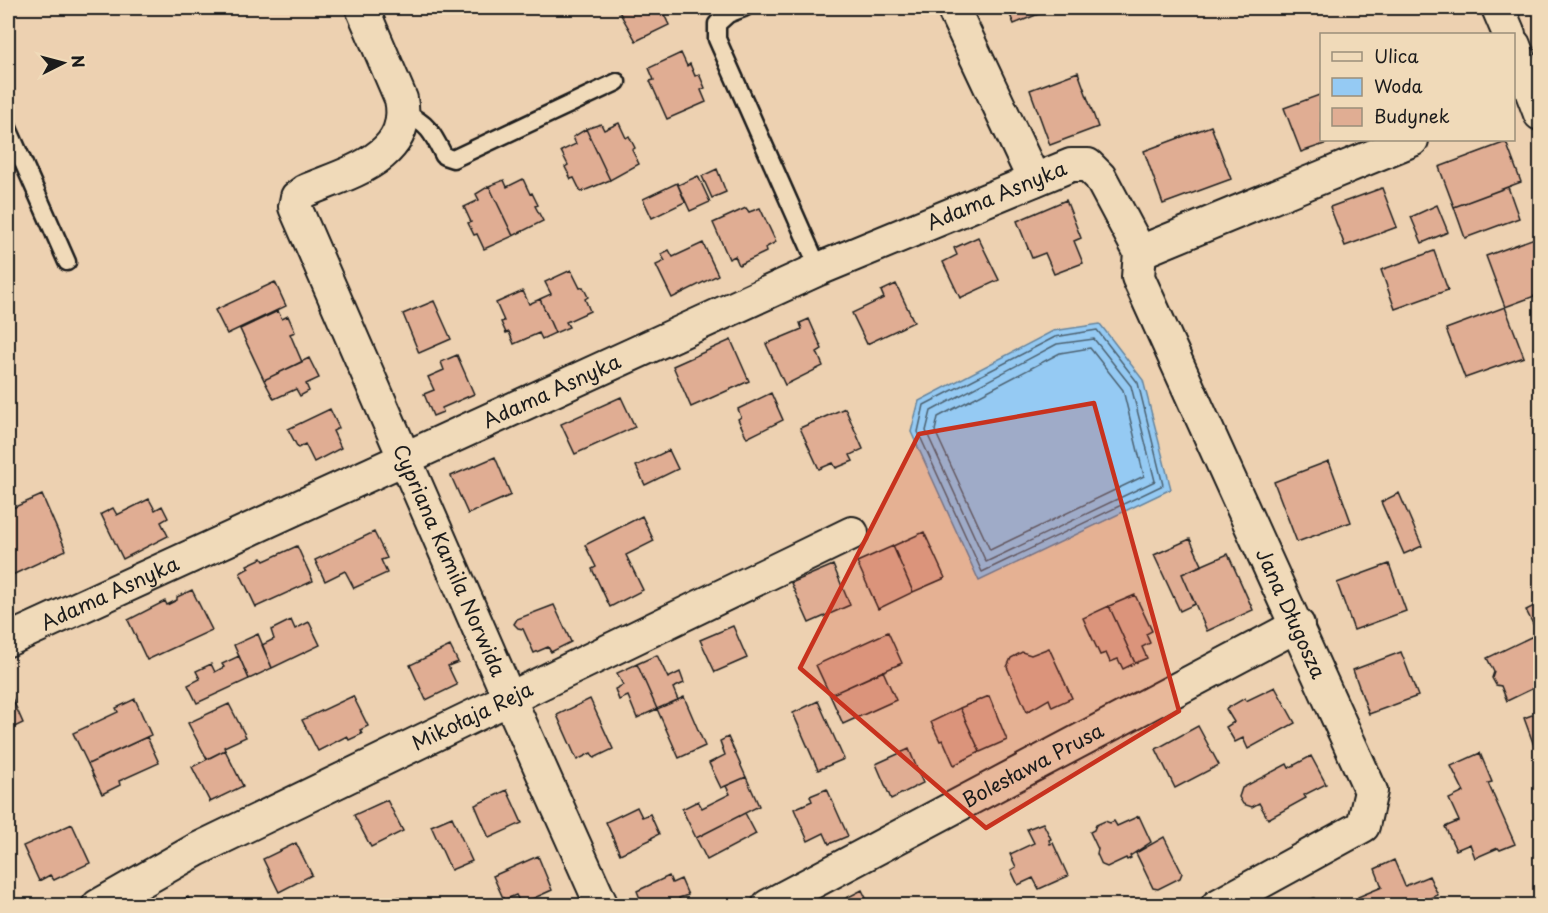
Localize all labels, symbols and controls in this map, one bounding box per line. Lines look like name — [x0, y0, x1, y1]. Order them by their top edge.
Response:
north arrow — [33, 33, 93, 93]
legend — [1320, 33, 1515, 141]
text: Ulica — [1374, 42, 1419, 69]
text: N — [66, 54, 92, 69]
text: Woda — [1374, 72, 1423, 99]
text: Budynek — [1374, 102, 1450, 129]
street label: Adama Asnyka — [922, 152, 1071, 237]
street label: Adama Asnyka — [477, 345, 626, 435]
street label: Cypriana Kamila Norwida — [386, 439, 514, 681]
street label: Jana Długosza — [1249, 543, 1334, 684]
street label: Adama Asnyka — [35, 548, 184, 637]
street label: Mikołaja Reja — [407, 673, 538, 757]
street label: Bolesława Prusa — [957, 715, 1109, 814]

